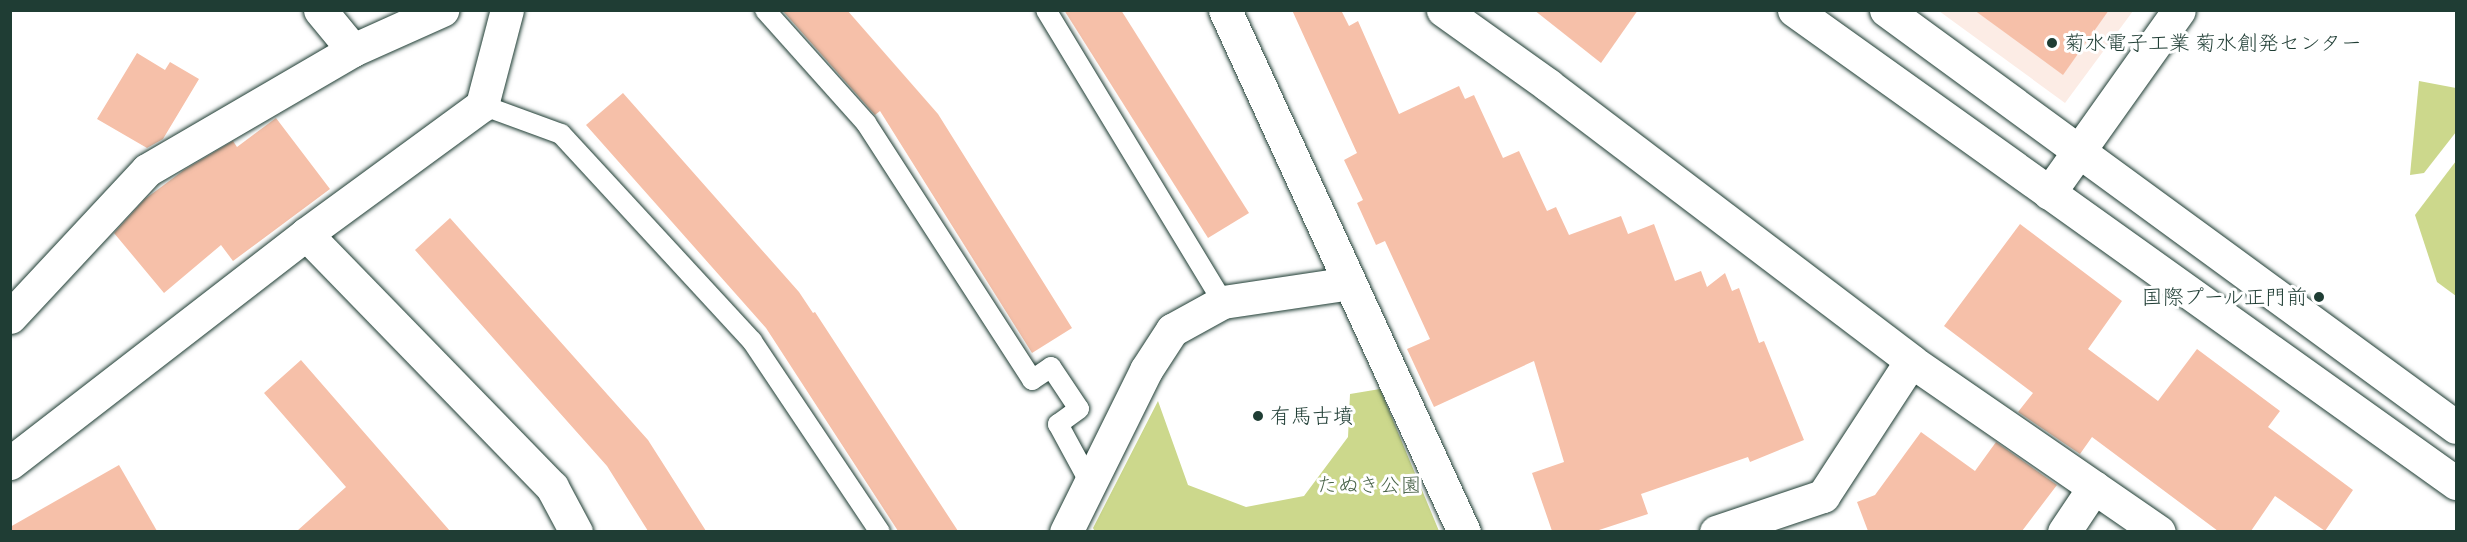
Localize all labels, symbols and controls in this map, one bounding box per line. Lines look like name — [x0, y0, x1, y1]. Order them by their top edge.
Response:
place label: 菊水電子工業 菊水創発センター — [2064, 30, 2363, 56]
marker: 菊水電子工業 菊水創発センター — [2045, 36, 2059, 50]
place label: 国際プール正門前 — [2140, 284, 2307, 310]
marker: 国際プール正門前 — [2312, 290, 2326, 304]
place label: 有馬古墳 — [1270, 403, 1354, 429]
marker: 有馬古墳 — [1251, 409, 1265, 423]
park label: たぬき公園 — [1317, 472, 1421, 498]

